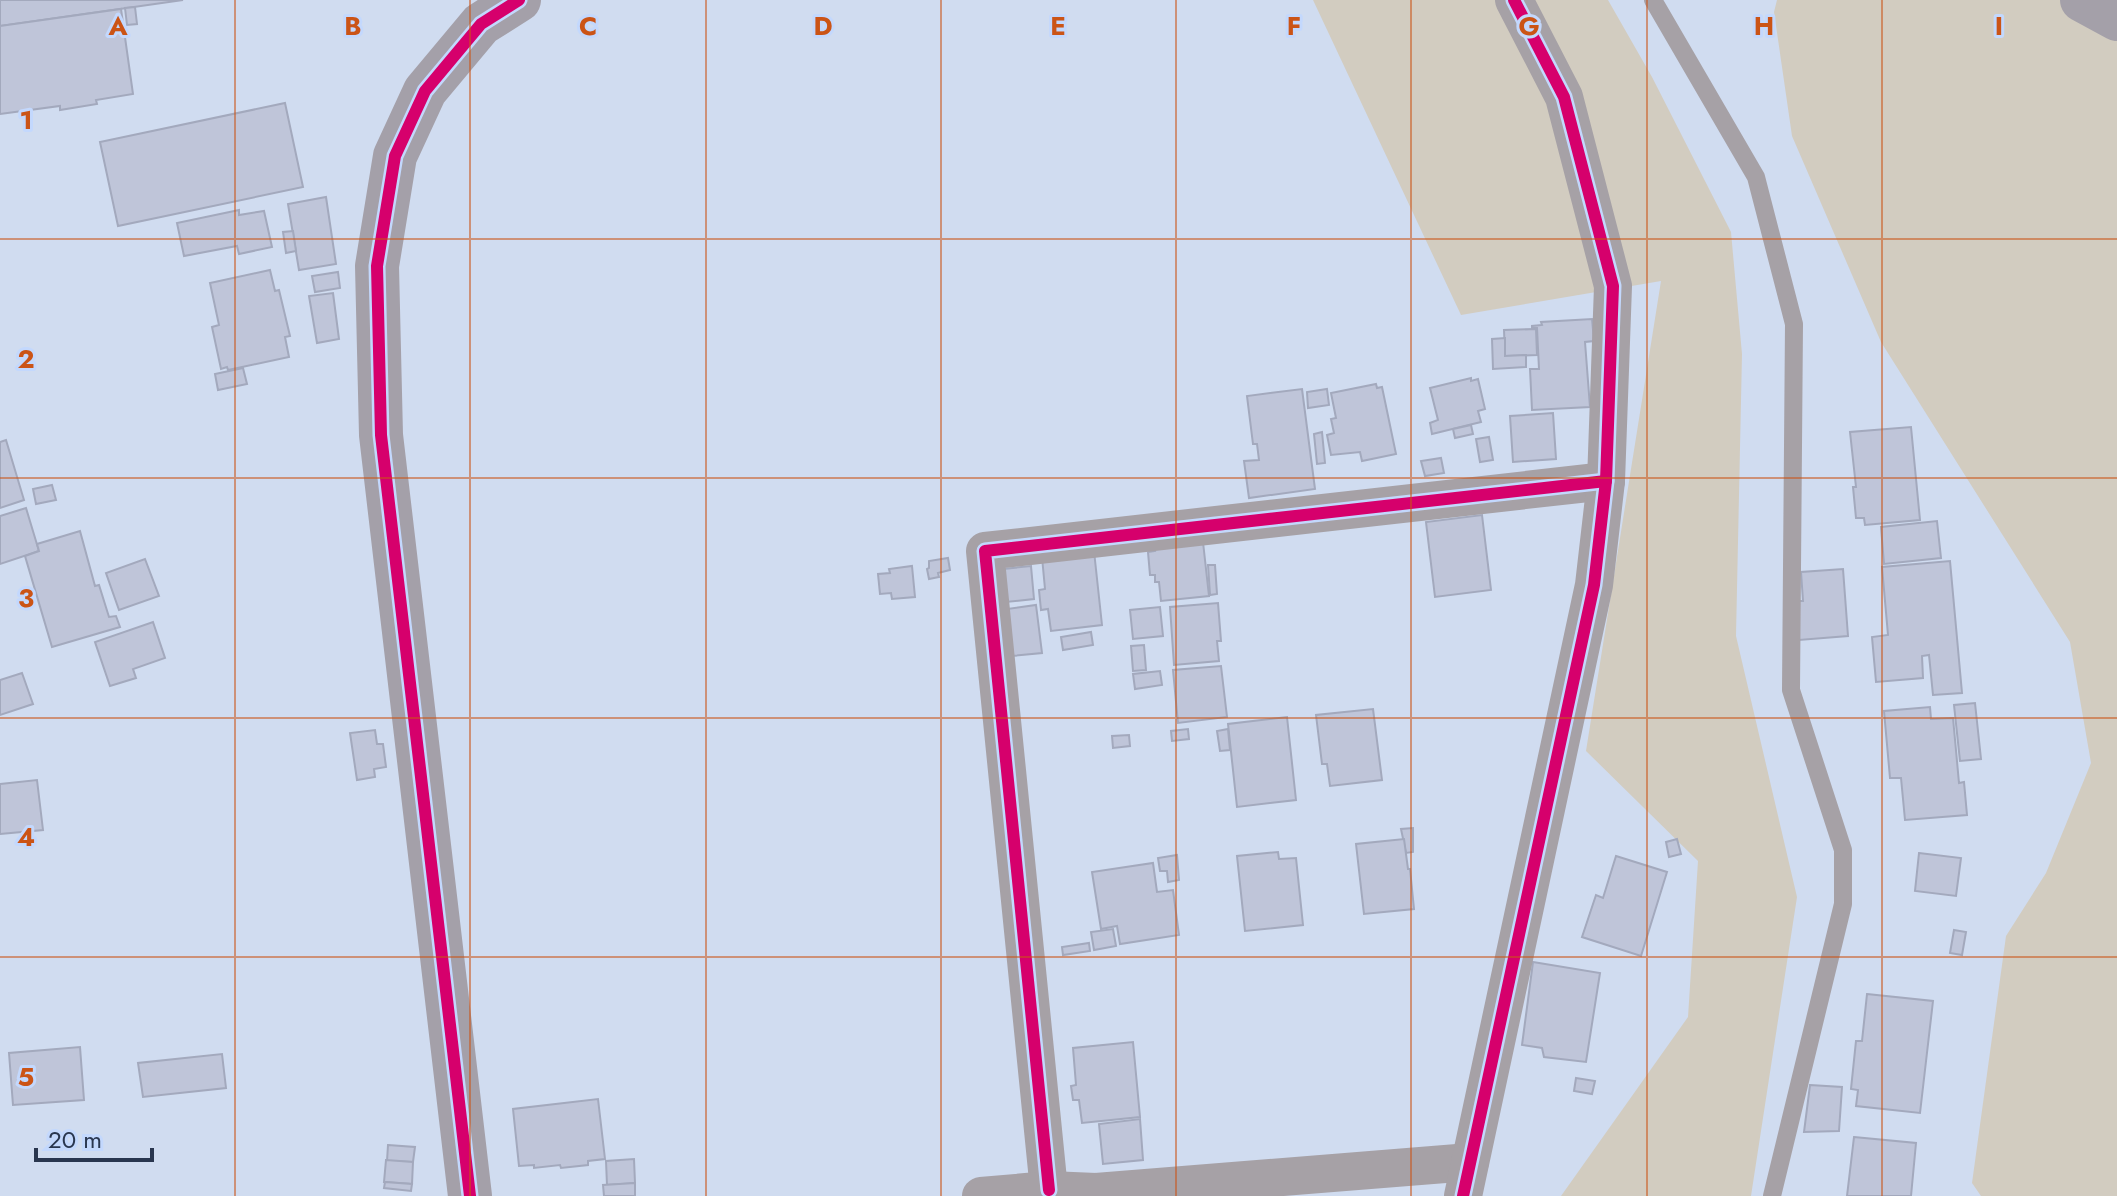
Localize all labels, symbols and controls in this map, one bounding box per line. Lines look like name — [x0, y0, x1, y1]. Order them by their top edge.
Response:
text: A — [107, 7, 128, 45]
text: B — [344, 7, 362, 45]
text: C — [579, 7, 597, 45]
text: D — [813, 7, 833, 45]
text: E — [1050, 7, 1066, 45]
text: F — [1287, 7, 1301, 45]
text: G — [1518, 7, 1540, 45]
text: H — [1754, 7, 1774, 45]
text: I — [1995, 7, 2003, 45]
text: 1 — [19, 101, 33, 139]
text: 2 — [17, 340, 35, 378]
text: 3 — [18, 579, 34, 617]
text: 4 — [17, 818, 35, 856]
text: 5 — [18, 1058, 34, 1096]
scale bar — [36, 1112, 152, 1162]
text: 20 m — [48, 1122, 102, 1157]

